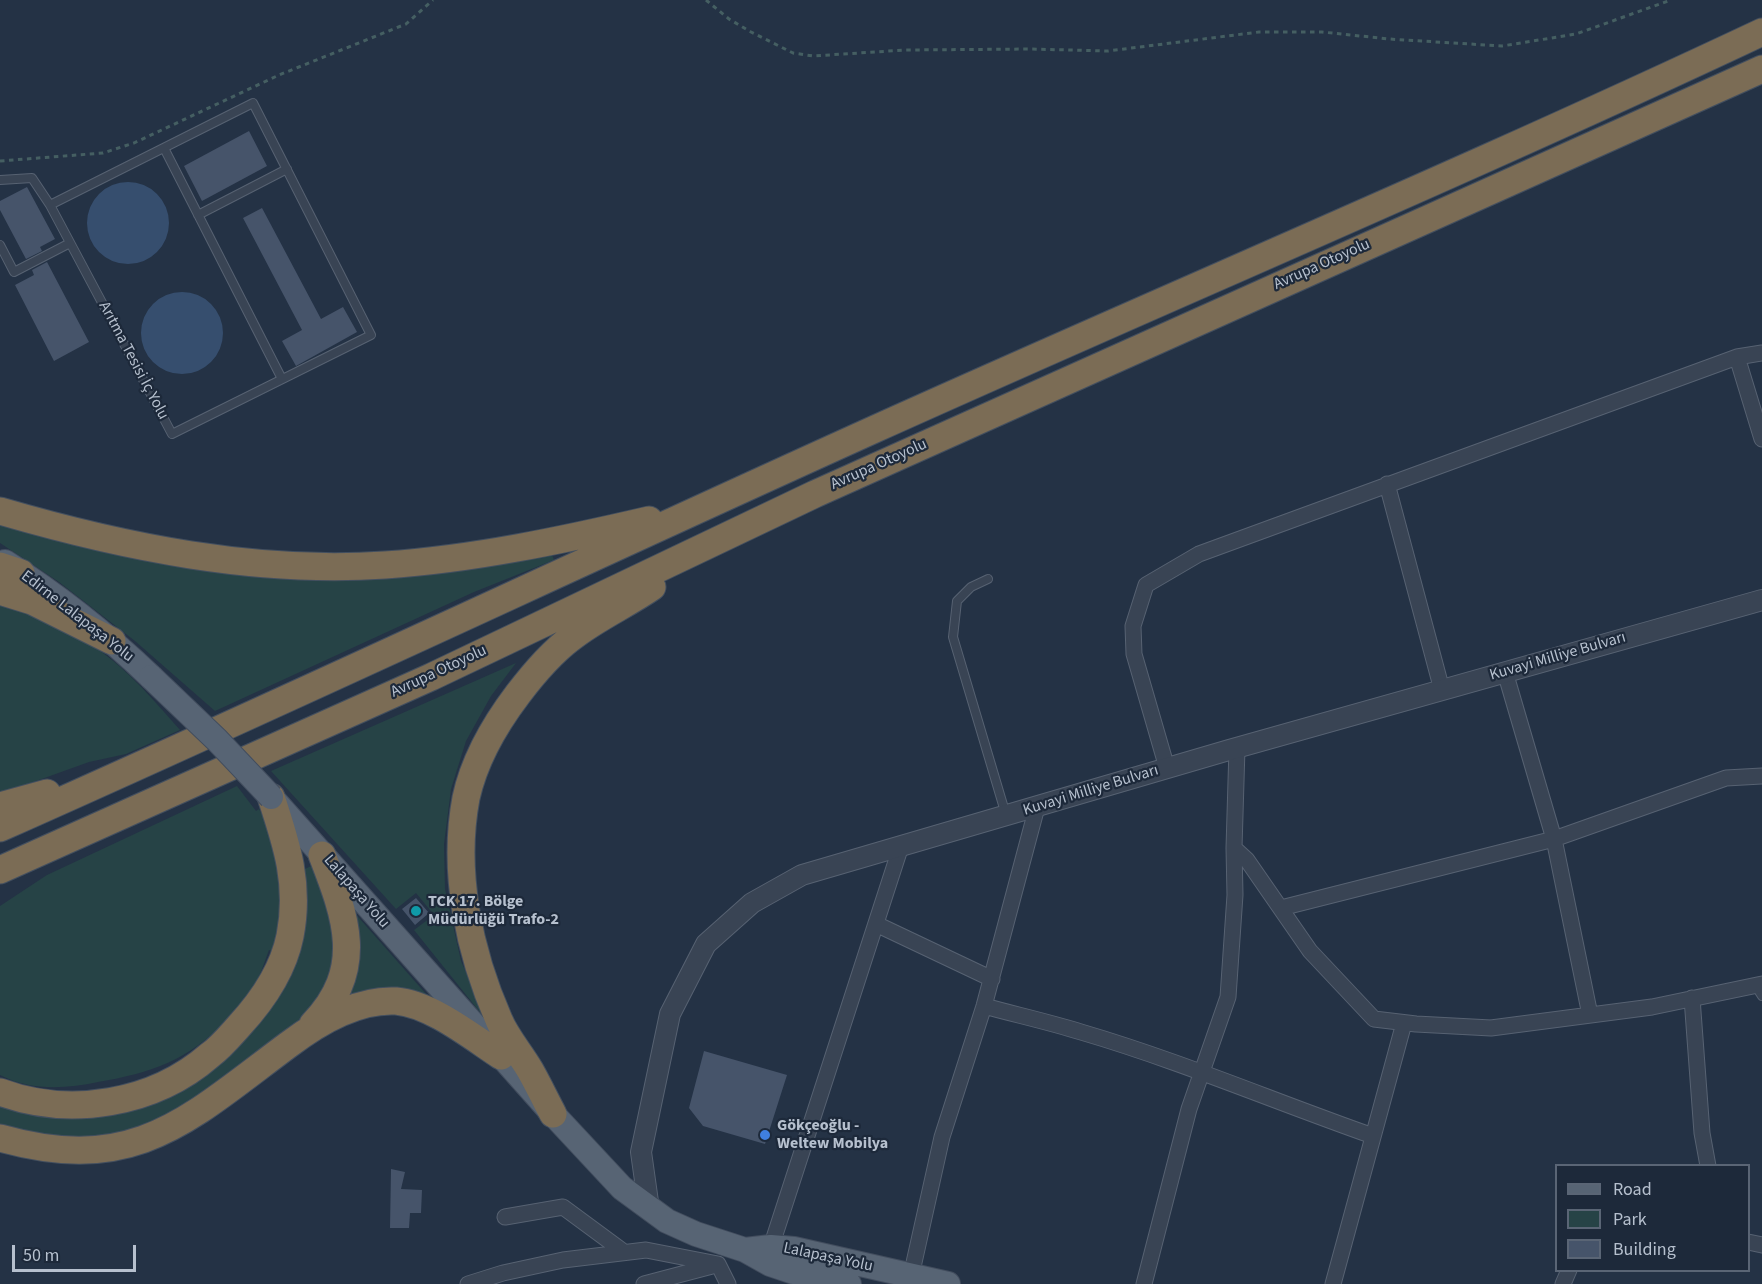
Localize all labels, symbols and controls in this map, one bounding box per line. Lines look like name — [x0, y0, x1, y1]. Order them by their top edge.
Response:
street label: Avrupa Otoyolu — [1271, 235, 1373, 295]
street label: Arıtma Tesisi İç Yolu — [94, 299, 172, 423]
street label: Avrupa Otoyolu — [828, 435, 930, 495]
street label: Edirne Lalapaşa Yolu — [17, 567, 137, 667]
street label: Kuvayi Milliye Bulvarı — [1488, 628, 1628, 686]
street label: Avrupa Otoyolu — [388, 641, 490, 703]
street label: Kuvayi Milliye Bulvarı — [1021, 761, 1161, 821]
street label: Lalapaşa Yolu — [319, 851, 393, 933]
place label: TCK 17. Bölge Müdürlüğü Trafo-2 — [428, 892, 559, 930]
marker: TCK 17. Bölge Müdürlüğü Trafo-2 — [409, 904, 423, 918]
place label: Gökçeoğlu - Weltew Mobilya — [777, 1116, 888, 1154]
marker: Gökçeoğlu - Weltew Mobilya — [758, 1128, 772, 1142]
legend — [1555, 1164, 1750, 1272]
text: Road — [1613, 1177, 1652, 1202]
text: Park — [1613, 1207, 1647, 1232]
scale bar — [15, 1233, 140, 1271]
text: Building — [1613, 1237, 1676, 1262]
street label: Lalapaşa Yolu — [781, 1239, 875, 1277]
text: 50 m — [23, 1243, 59, 1268]

